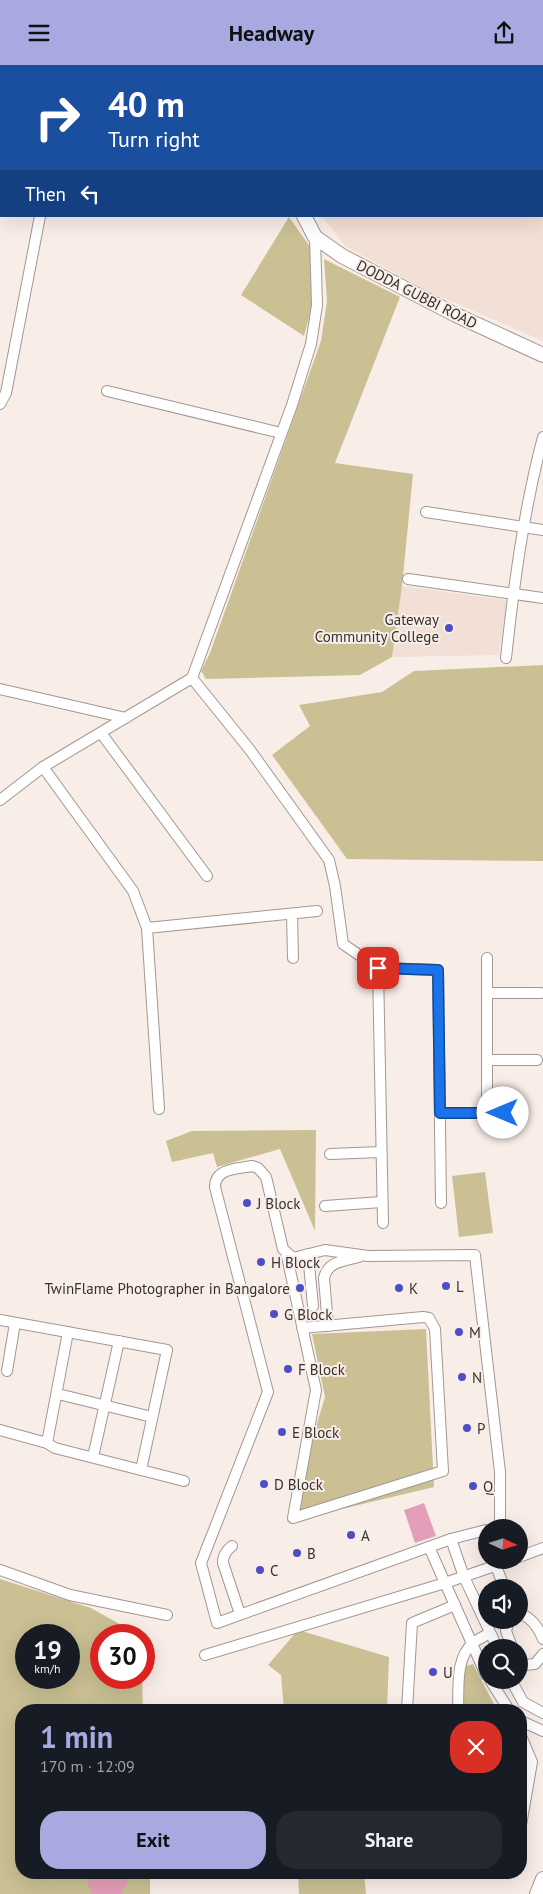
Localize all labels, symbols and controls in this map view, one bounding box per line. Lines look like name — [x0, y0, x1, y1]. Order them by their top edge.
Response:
icon: menu — [25, 19, 53, 47]
text: Headway — [229, 19, 314, 47]
icon: share — [490, 19, 518, 47]
text: 40 m — [108, 81, 185, 127]
icon: right — [25, 85, 90, 150]
text: Turn right — [108, 125, 200, 153]
icon: left — [76, 180, 104, 208]
text: Then — [25, 182, 66, 206]
street label: DODDA GUBBI ROAD — [353, 255, 481, 333]
place label: Gateway Community College — [315, 610, 439, 646]
marker: Gateway Community College — [443, 622, 455, 634]
pin — [357, 947, 399, 989]
icon: arrive — [364, 954, 392, 982]
position arrow — [476, 1086, 528, 1138]
place label: J Block — [256, 1194, 301, 1213]
marker: J Block — [241, 1197, 253, 1209]
place label: H Block — [271, 1253, 321, 1272]
marker: H Block — [255, 1256, 267, 1268]
place label: L — [456, 1277, 464, 1296]
place label: TwinFlame Photographer in Bangalore — [44, 1279, 290, 1298]
place label: K — [409, 1279, 418, 1298]
marker: L — [440, 1280, 452, 1292]
marker: TwinFlame Photographer in Bangalore — [294, 1282, 306, 1294]
marker: K — [393, 1282, 405, 1294]
place label: G Block — [284, 1305, 333, 1324]
marker: G Block — [268, 1308, 280, 1320]
place label: M — [469, 1323, 481, 1342]
marker: M — [453, 1326, 465, 1338]
place label: F Block — [298, 1360, 346, 1379]
marker: F Block — [282, 1363, 294, 1375]
place label: N — [472, 1368, 482, 1387]
marker: N — [456, 1371, 468, 1383]
place label: P — [477, 1419, 485, 1438]
marker: P — [461, 1422, 473, 1434]
place label: E Block — [292, 1423, 340, 1442]
marker: E Block — [276, 1426, 288, 1438]
place label: D Block — [274, 1475, 324, 1494]
place label: Q — [483, 1477, 494, 1496]
marker: D Block — [258, 1478, 270, 1490]
marker: Q — [467, 1480, 479, 1492]
north arrow — [478, 1519, 528, 1569]
map controls — [478, 1519, 528, 1689]
place label: A — [361, 1526, 370, 1545]
marker: A — [345, 1529, 357, 1541]
place label: B — [307, 1544, 316, 1563]
marker: B — [291, 1547, 303, 1559]
place label: C — [270, 1561, 279, 1580]
marker: C — [254, 1564, 266, 1576]
button: sound — [478, 1579, 528, 1629]
speed limit sign: 30 — [90, 1624, 155, 1689]
text: 19 — [33, 1634, 62, 1666]
button: search — [478, 1639, 528, 1689]
text: km/h — [34, 1661, 61, 1676]
place label: U — [443, 1663, 453, 1682]
marker: U — [427, 1666, 439, 1678]
text: 1 min — [40, 1717, 113, 1756]
button: close — [450, 1721, 502, 1773]
text: 170 m · 12:09 — [40, 1756, 135, 1776]
button: Exit — [40, 1811, 266, 1869]
button: Share — [276, 1811, 502, 1869]

